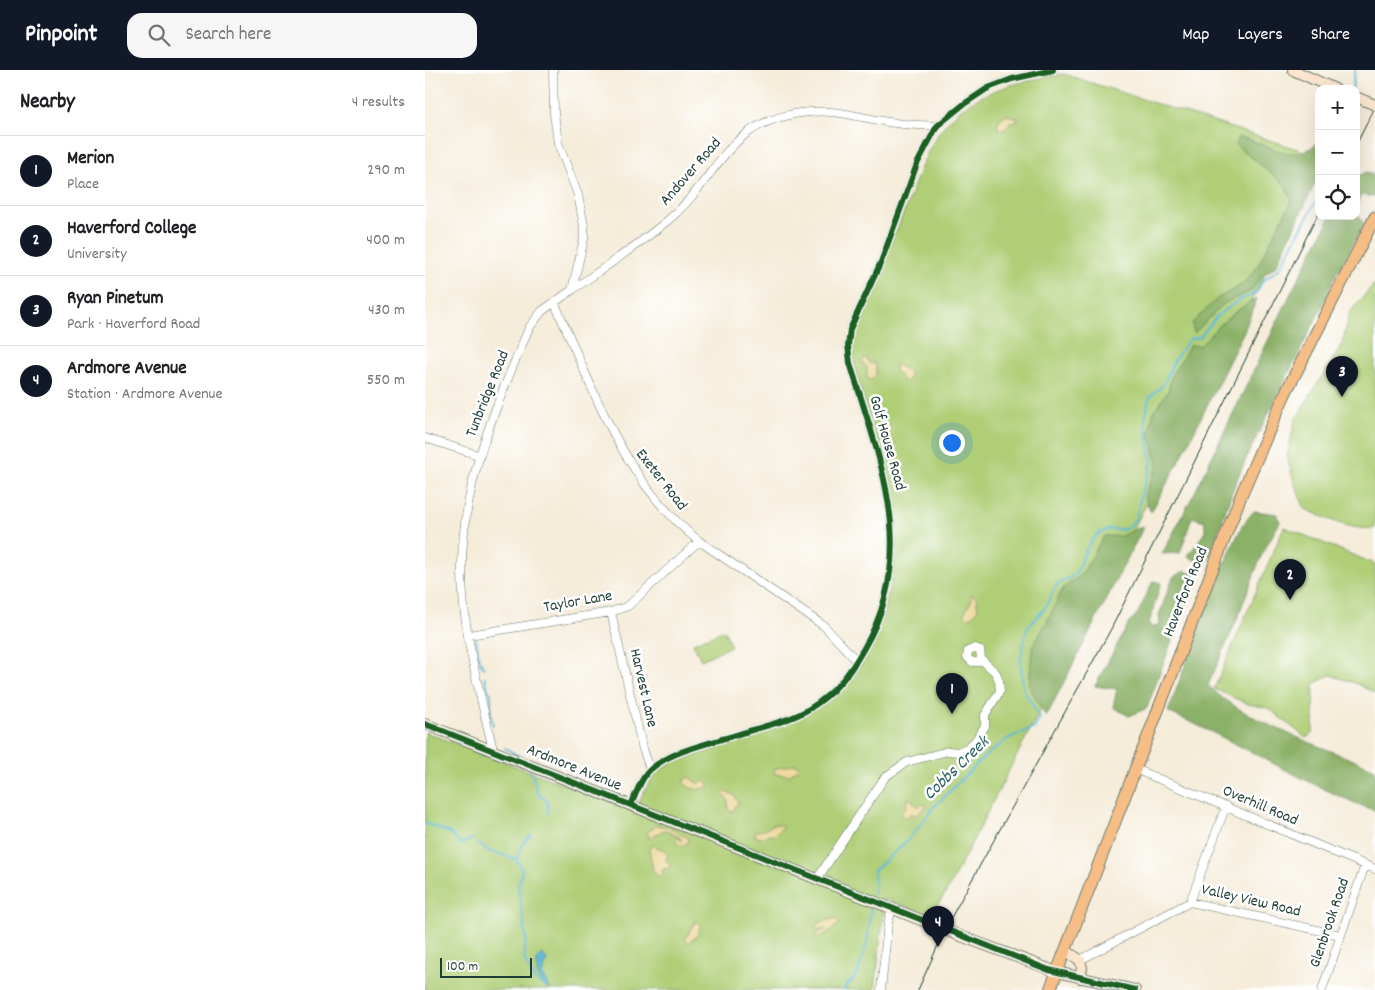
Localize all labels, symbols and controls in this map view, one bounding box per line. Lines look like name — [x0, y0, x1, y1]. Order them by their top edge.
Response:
search box — [127, 13, 477, 58]
text: Pinpoint — [25, 18, 97, 52]
icon: search — [145, 21, 173, 49]
text: Search here — [185, 22, 271, 49]
text: Map — [1182, 23, 1209, 48]
text: Layers — [1237, 23, 1283, 48]
text: Share — [1311, 23, 1350, 48]
map controls — [1315, 85, 1360, 220]
button: + — [1315, 85, 1360, 130]
text: Nearby — [20, 88, 75, 118]
text: 4 results — [352, 91, 405, 114]
button: − — [1315, 130, 1360, 175]
street label: Andover Road — [655, 133, 727, 211]
text: Merion — [67, 146, 114, 173]
text: 1 — [34, 159, 38, 182]
text: 290 m — [367, 159, 405, 182]
text: Place — [67, 173, 99, 196]
button: locate — [1315, 175, 1360, 220]
text: Haverford College — [67, 216, 196, 243]
text: 2 — [33, 229, 40, 252]
text: 400 m — [366, 229, 405, 252]
text: University — [67, 243, 127, 266]
text: Ryan Pinetum — [67, 286, 163, 313]
text: 3 — [32, 299, 40, 322]
text: 430 m — [368, 299, 405, 322]
text: Park · Haverford Road — [67, 313, 200, 336]
street label: Tunbridge Road — [460, 347, 516, 441]
text: Ardmore Avenue — [67, 356, 187, 383]
pin: 3 — [1326, 356, 1358, 397]
text: 4 — [33, 369, 39, 392]
text: 550 m — [367, 369, 405, 392]
text: Station · Ardmore Avenue — [67, 383, 223, 406]
street label: Golf House Road — [862, 393, 912, 493]
your location — [939, 430, 965, 456]
street label: Exeter Road — [630, 444, 692, 516]
street label: Haverford Road — [1158, 544, 1214, 640]
pin: 2 — [1274, 559, 1306, 600]
street label: Taylor Lane — [542, 585, 614, 619]
street label: Harvest Lane — [623, 646, 663, 730]
pin: 1 — [936, 673, 968, 714]
water label: Cobbs Creek — [918, 730, 997, 807]
street label: Ardmore Avenue — [523, 738, 625, 798]
street label: Overhill Road — [1219, 780, 1301, 832]
street label: Glenbrook Road — [1304, 875, 1356, 971]
street label: Valley View Road — [1199, 878, 1303, 924]
pin: 4 — [922, 906, 954, 947]
scale bar — [440, 955, 533, 978]
text: 100 m — [447, 957, 478, 977]

